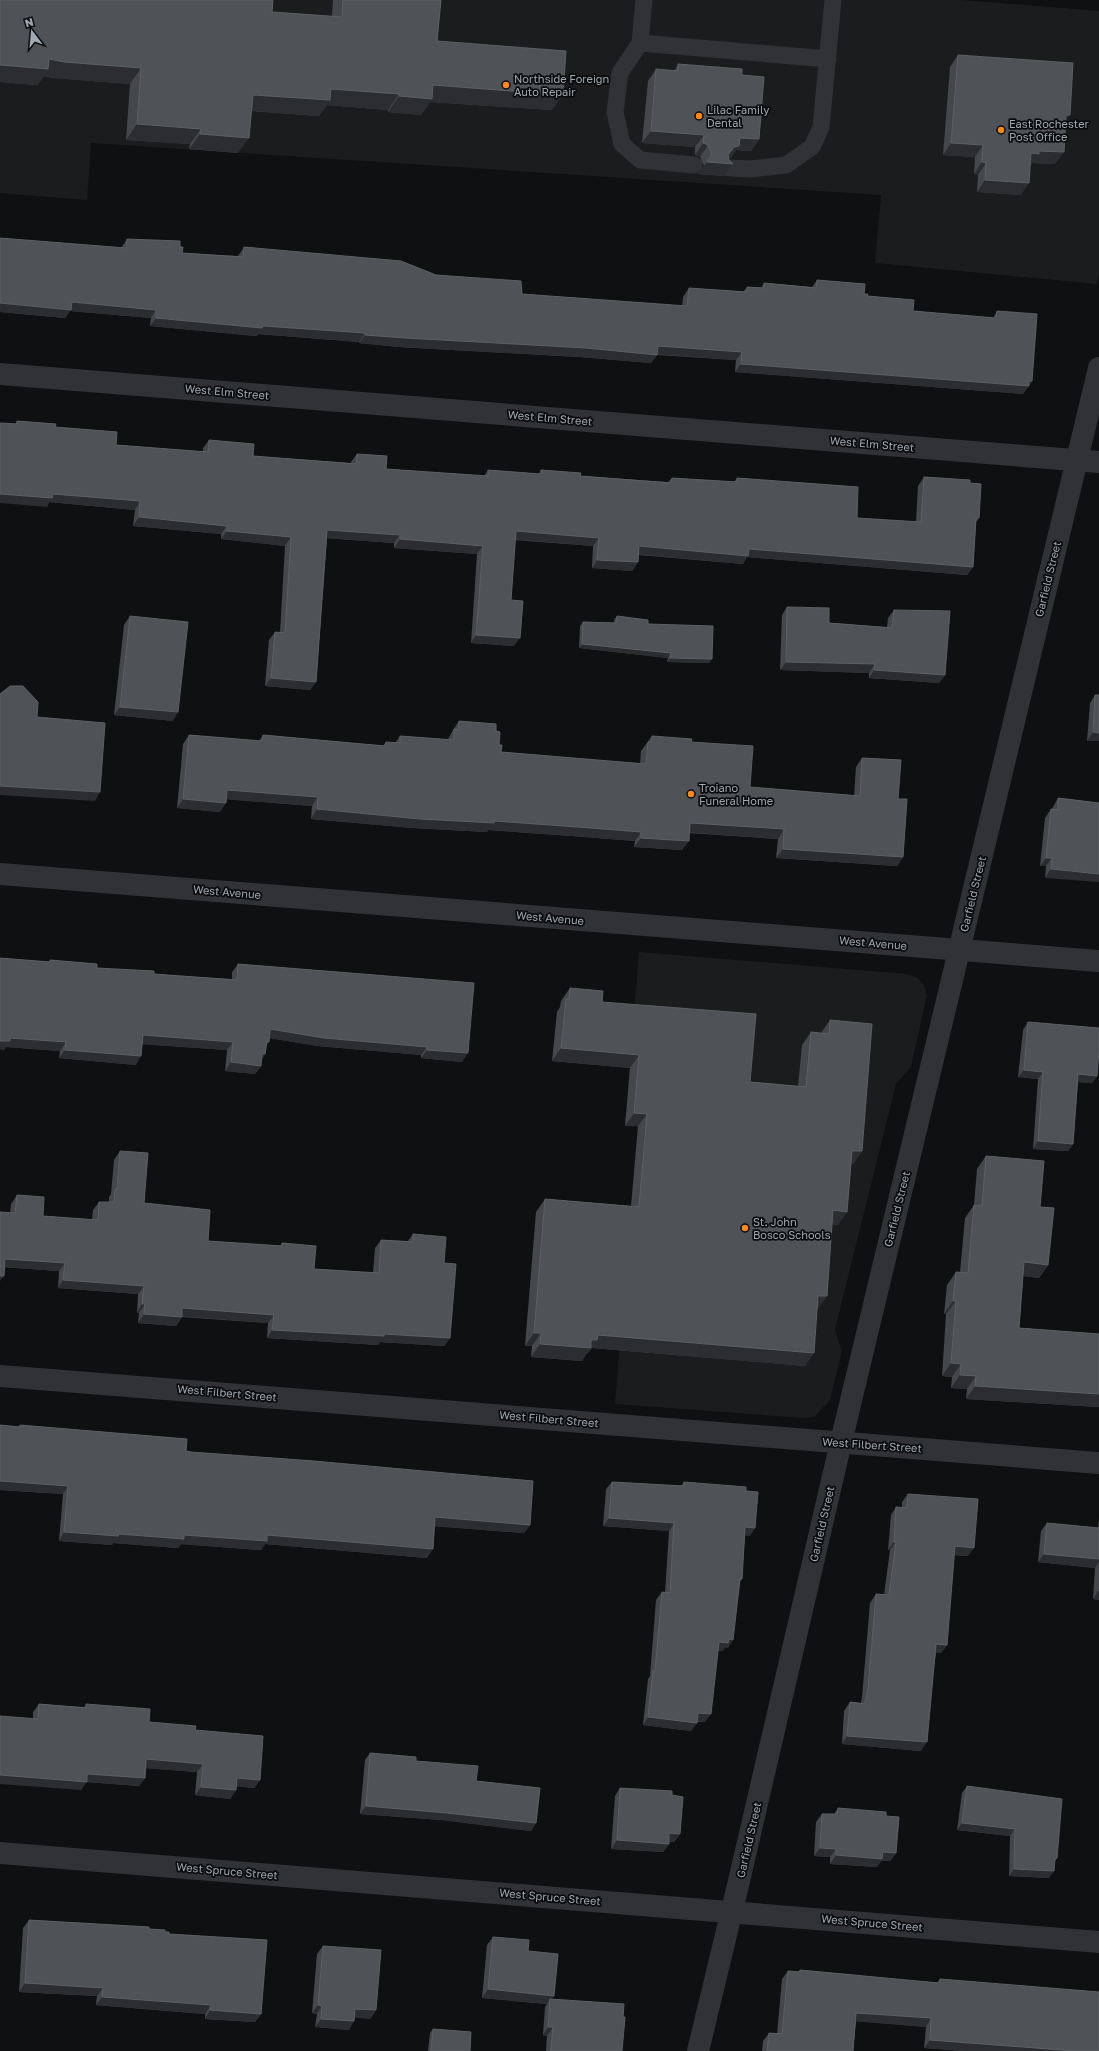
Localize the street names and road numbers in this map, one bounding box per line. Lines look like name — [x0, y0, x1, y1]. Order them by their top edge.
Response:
street label: West Elm Street — [184, 381, 270, 402]
street label: West Elm Street — [507, 407, 593, 428]
street label: West Elm Street — [829, 433, 915, 454]
street label: Garfield Street — [1032, 540, 1063, 618]
street label: Garfield Street — [957, 855, 988, 933]
street label: West Avenue — [192, 882, 262, 901]
street label: West Avenue — [515, 908, 585, 927]
street label: West Avenue — [838, 933, 908, 952]
street label: Garfield Street — [881, 1170, 912, 1248]
street label: West Filbert Street — [177, 1382, 277, 1403]
street label: West Filbert Street — [499, 1408, 599, 1429]
street label: West Filbert Street — [822, 1435, 922, 1454]
street label: Garfield Street — [806, 1485, 837, 1563]
street label: Garfield Street — [733, 1801, 764, 1879]
street label: West Spruce Street — [176, 1860, 278, 1881]
street label: West Spruce Street — [499, 1886, 601, 1907]
street label: West Spruce Street — [821, 1912, 923, 1933]

